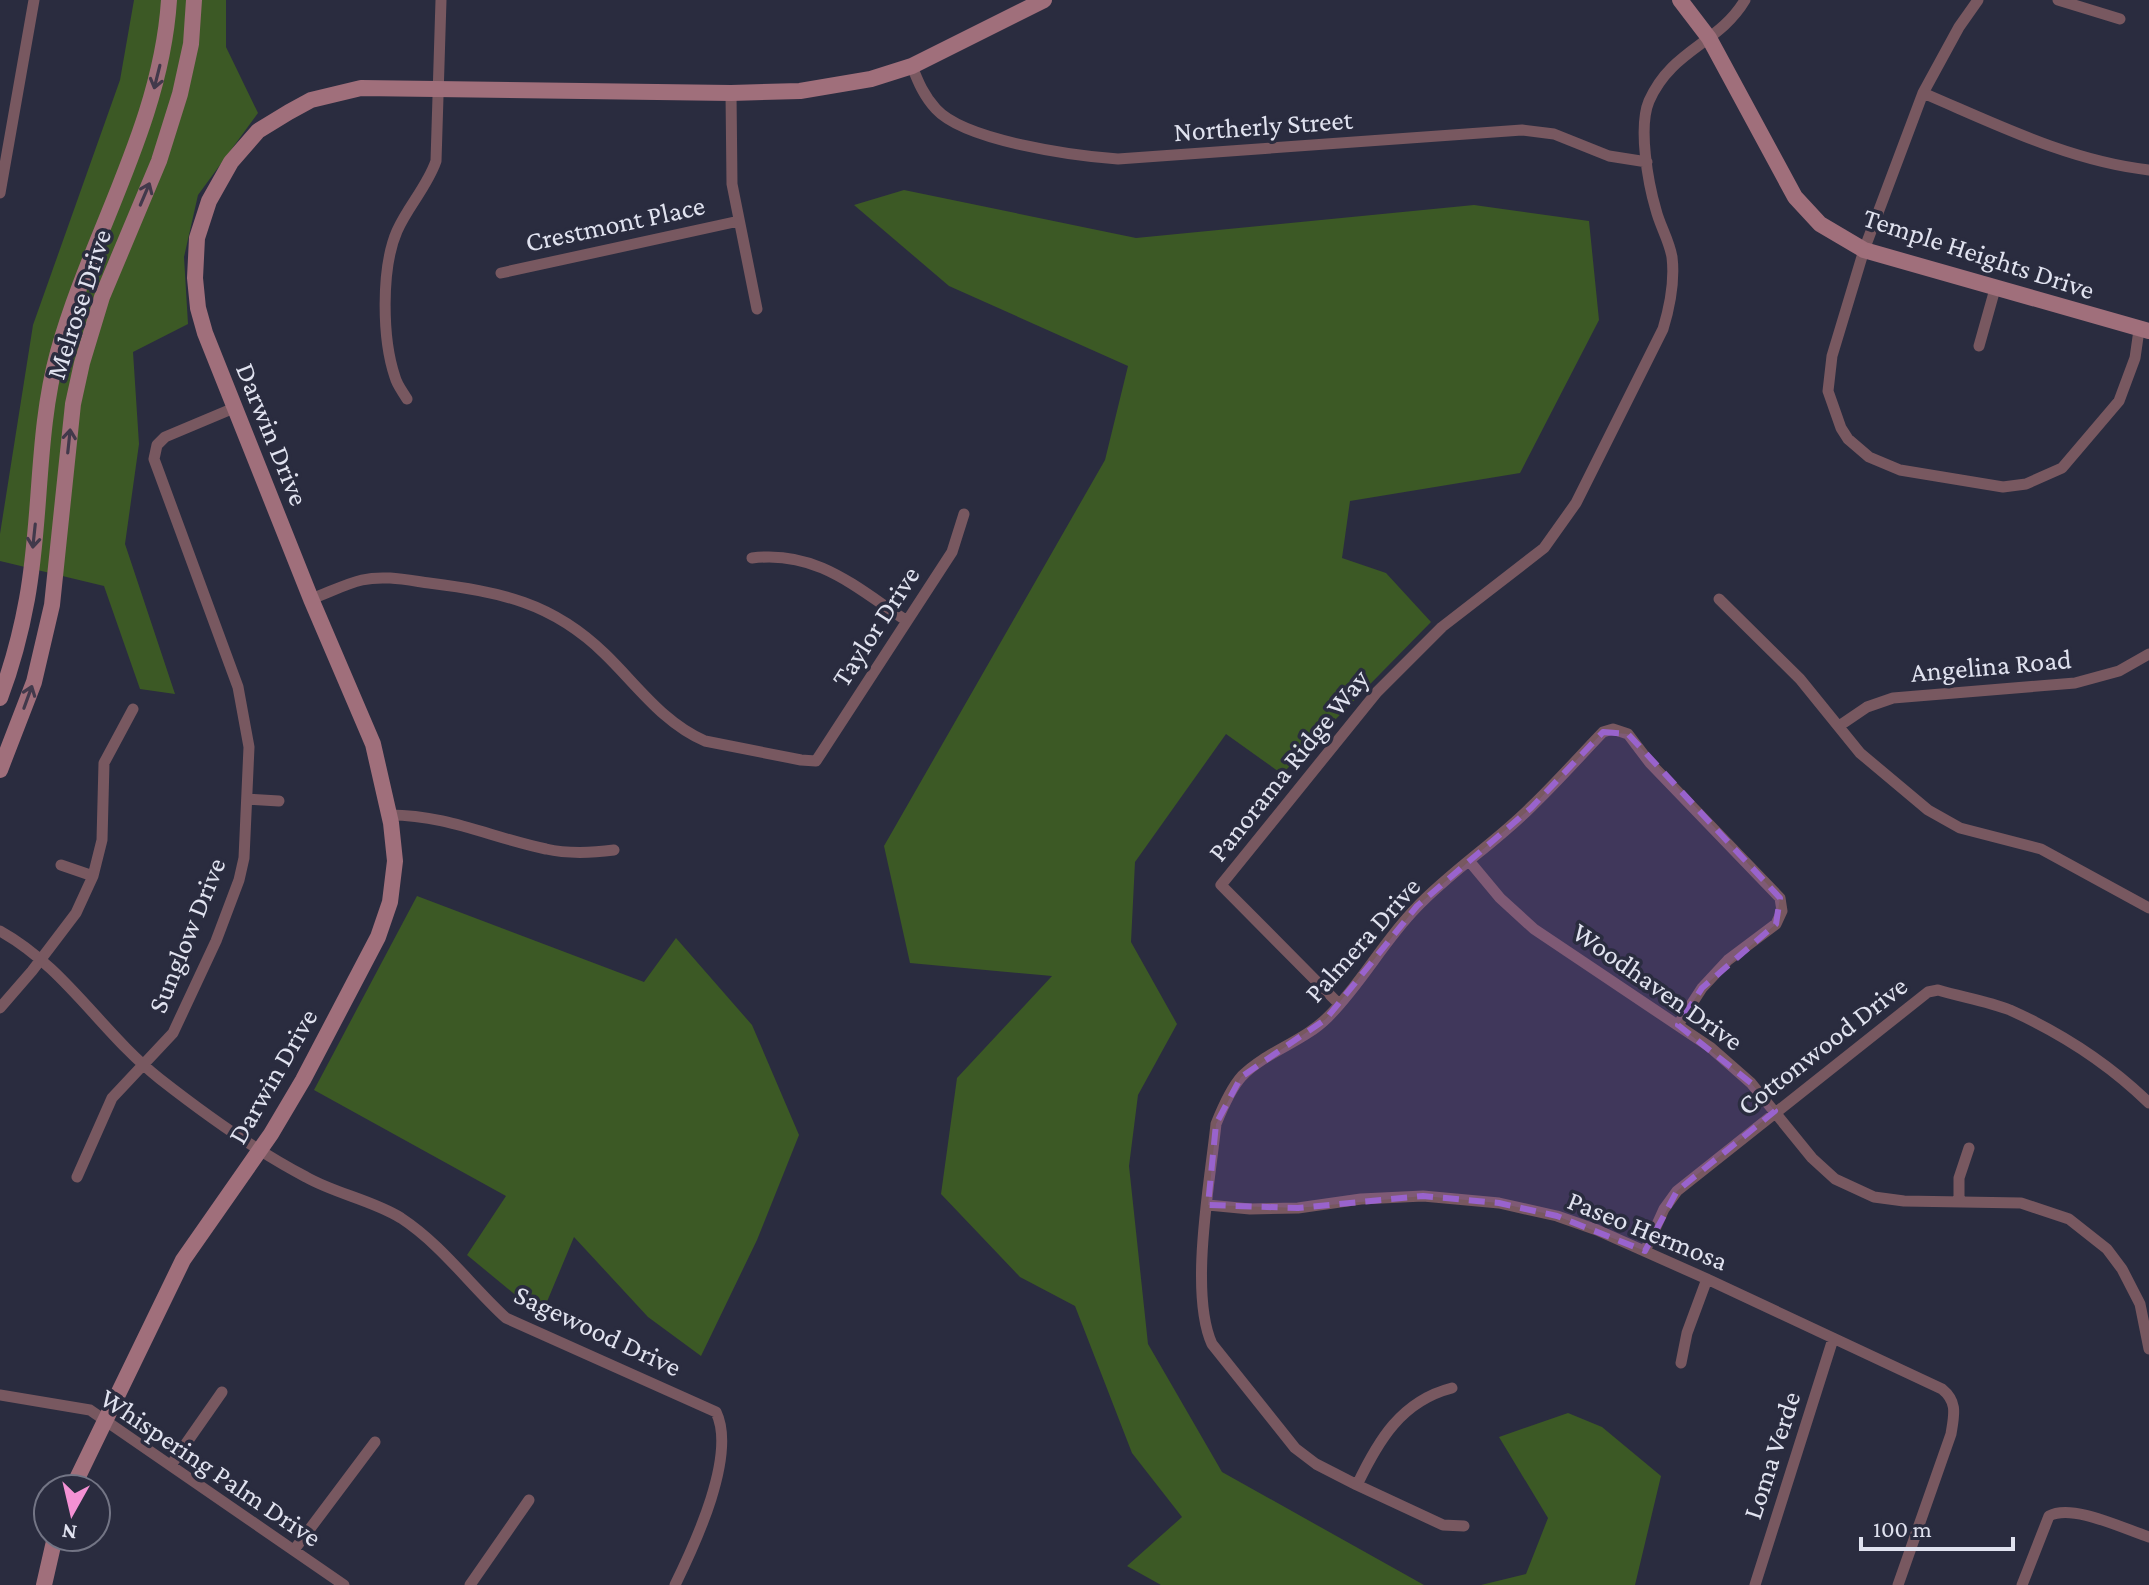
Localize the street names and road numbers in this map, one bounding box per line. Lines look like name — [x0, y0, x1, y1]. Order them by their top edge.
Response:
street label: Northerly Street — [1172, 104, 1354, 147]
street label: Crestmont Place — [523, 189, 708, 258]
street label: Temple Heights Drive — [1859, 201, 2098, 305]
street label: Melrose Drive — [40, 225, 117, 383]
street label: Darwin Drive — [230, 358, 315, 510]
street label: Taylor Drive — [825, 560, 926, 692]
street label: Angelina Road — [1909, 643, 2073, 688]
street label: Panorama Ridge Way — [1202, 663, 1376, 867]
street label: Sunglow Drive — [141, 853, 232, 1017]
street label: Palmera Drive — [1298, 871, 1427, 1008]
street label: Woodhaven Drive — [1566, 916, 1749, 1057]
street label: Cottonwood Drive — [1731, 970, 1913, 1121]
street label: Darwin Drive — [221, 1003, 324, 1149]
street label: Paseo Hermosa — [1563, 1184, 1732, 1277]
street label: Sagewood Drive — [509, 1278, 686, 1383]
street label: Whispering Palm Drive — [94, 1382, 327, 1553]
street label: Loma Verde — [1736, 1388, 1807, 1523]

